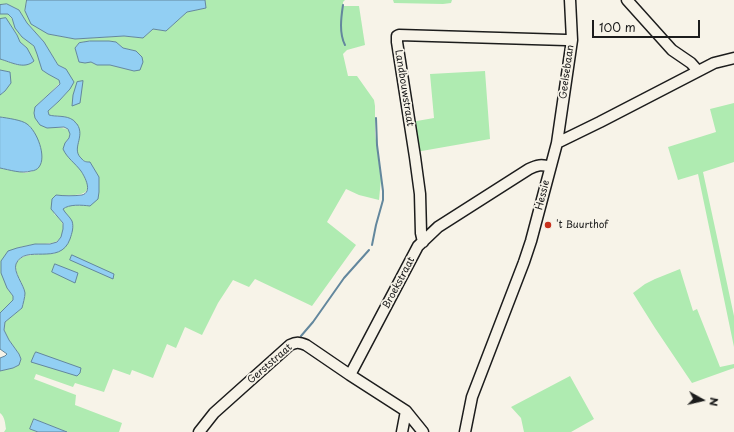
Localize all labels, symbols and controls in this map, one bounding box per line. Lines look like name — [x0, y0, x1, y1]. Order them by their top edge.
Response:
scale bar — [594, 12, 702, 38]
text: 100 m — [599, 18, 636, 36]
street label: Geelsebaan — [557, 44, 577, 100]
street label: Landbouwstraat — [392, 49, 416, 127]
street label: Hessie — [533, 179, 553, 211]
place label: 't Buurthof — [556, 219, 608, 231]
marker: 't Buurthof — [543, 220, 553, 230]
street label: Broekstraat — [380, 255, 418, 311]
street label: Gerststraat — [245, 341, 295, 387]
north arrow — [682, 380, 722, 420]
text: N — [705, 396, 723, 407]

